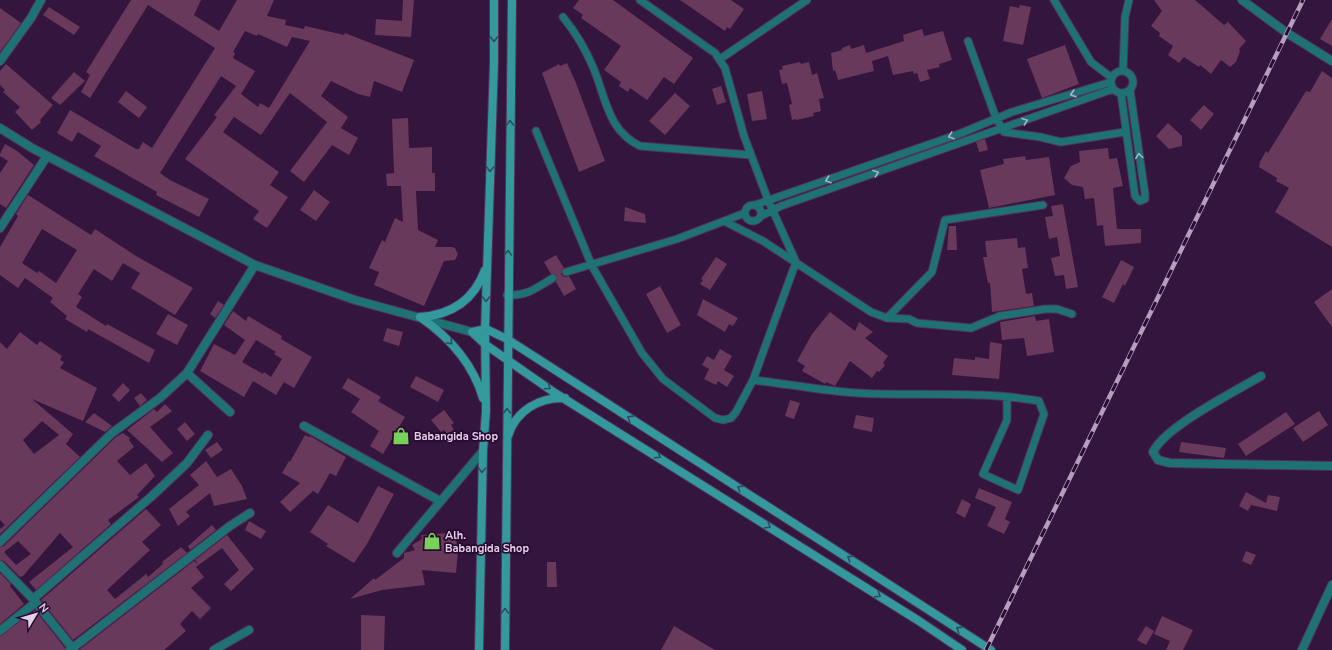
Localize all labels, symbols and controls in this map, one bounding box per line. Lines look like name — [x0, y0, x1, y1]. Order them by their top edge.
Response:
one-way arrow — [490, 36, 498, 42]
one-way arrow — [1070, 89, 1077, 98]
one-way arrow — [1021, 117, 1028, 125]
one-way arrow — [506, 120, 514, 126]
one-way arrow — [947, 132, 954, 140]
one-way arrow — [1135, 152, 1144, 159]
one-way arrow — [486, 166, 494, 172]
one-way arrow — [872, 169, 879, 178]
one-way arrow — [825, 175, 832, 183]
one-way arrow — [504, 250, 512, 256]
one-way arrow — [482, 296, 490, 302]
one-way arrow — [445, 337, 452, 345]
one-way arrow — [543, 382, 550, 389]
one-way arrow — [503, 408, 511, 414]
one-way arrow — [628, 416, 635, 423]
shop icon: Babangida Shop — [391, 426, 411, 446]
place label: Babangida Shop — [414, 429, 498, 444]
one-way arrow — [654, 452, 661, 459]
one-way arrow — [478, 467, 486, 473]
one-way arrow — [737, 485, 744, 493]
one-way arrow — [764, 521, 771, 529]
place label: Alh. Babangida Shop — [445, 528, 529, 556]
shop icon: Alh. Babangida Shop — [422, 531, 442, 551]
one-way arrow — [847, 556, 854, 563]
one-way arrow — [874, 590, 881, 598]
north arrow — [16, 594, 56, 634]
text: N — [35, 600, 52, 616]
one-way arrow — [501, 608, 509, 614]
one-way arrow — [956, 626, 963, 633]

